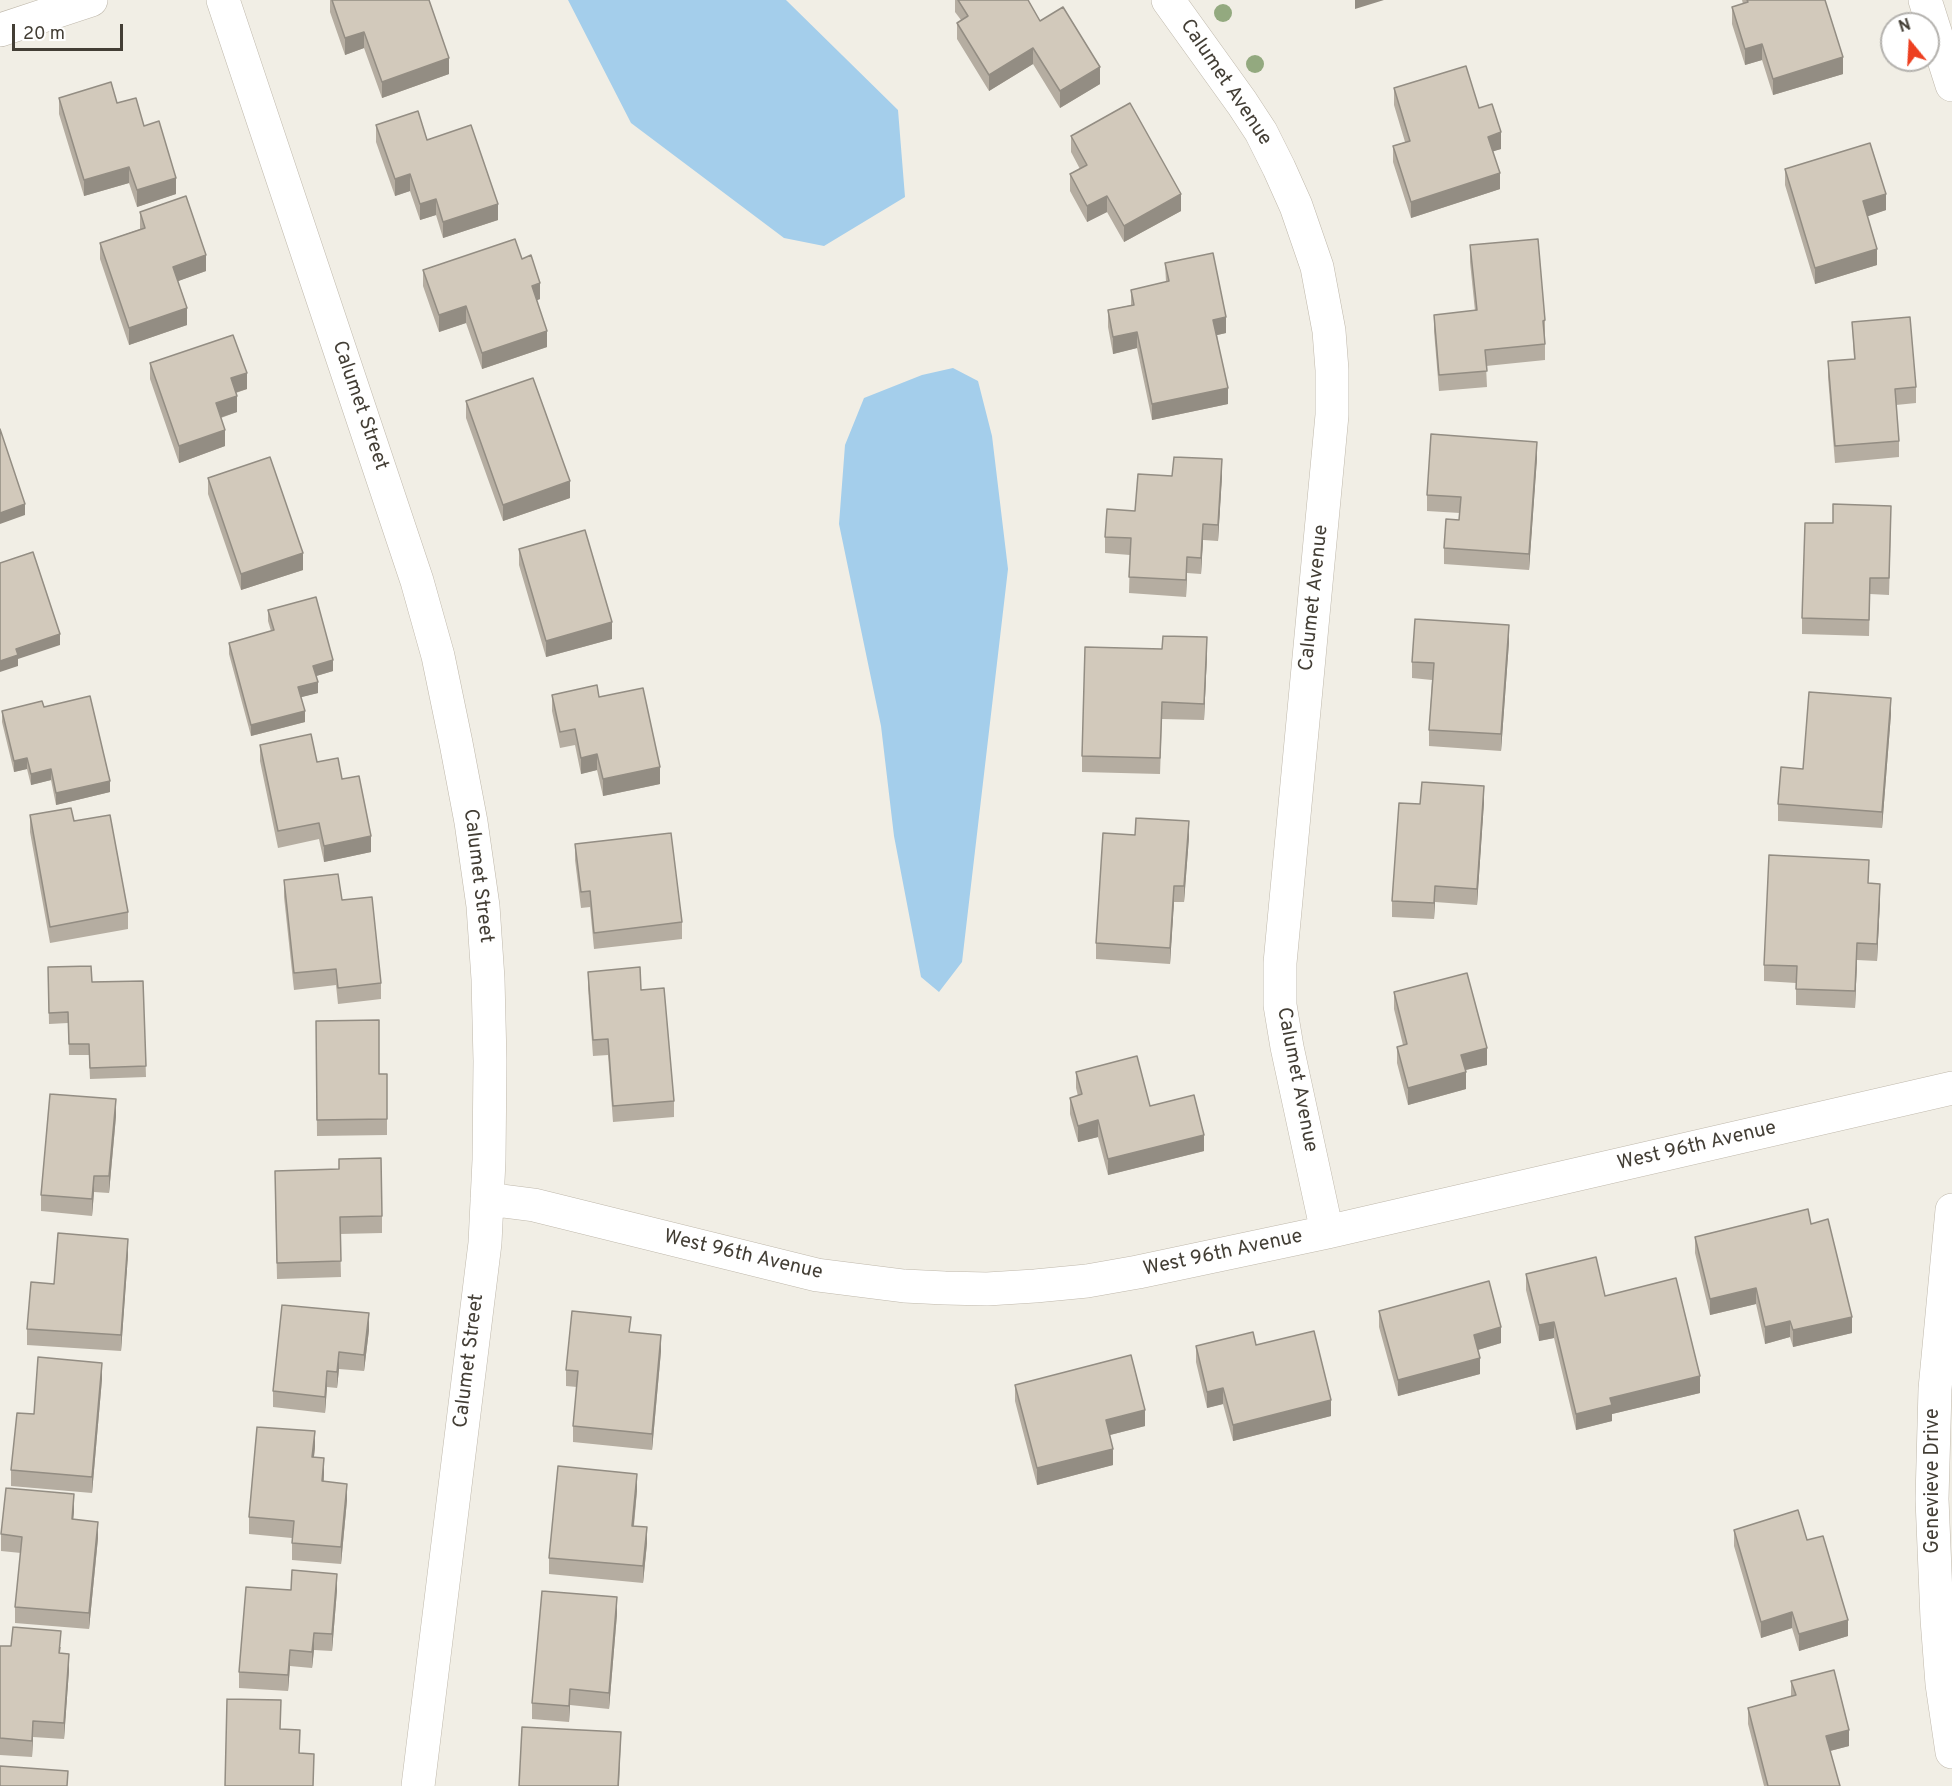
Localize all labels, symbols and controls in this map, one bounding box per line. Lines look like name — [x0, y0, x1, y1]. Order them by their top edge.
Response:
scale bar — [15, 12, 126, 50]
north arrow — [1880, 12, 1940, 72]
street label: Calumet Avenue — [1174, 15, 1276, 151]
text: N — [1896, 15, 1914, 38]
text: 20 m — [23, 23, 65, 46]
street label: Calumet Street — [326, 338, 392, 474]
street label: Calumet Avenue — [1295, 524, 1335, 672]
street label: Calumet Street — [457, 807, 497, 945]
street label: Calumet Avenue — [1270, 1006, 1322, 1154]
street label: West 96th Avenue — [1615, 1117, 1779, 1177]
street label: West 96th Avenue — [1141, 1225, 1305, 1283]
street label: West 96th Avenue — [661, 1226, 825, 1286]
street label: Calumet Street — [450, 1292, 490, 1430]
street label: Genevieve Drive — [1922, 1408, 1946, 1554]

